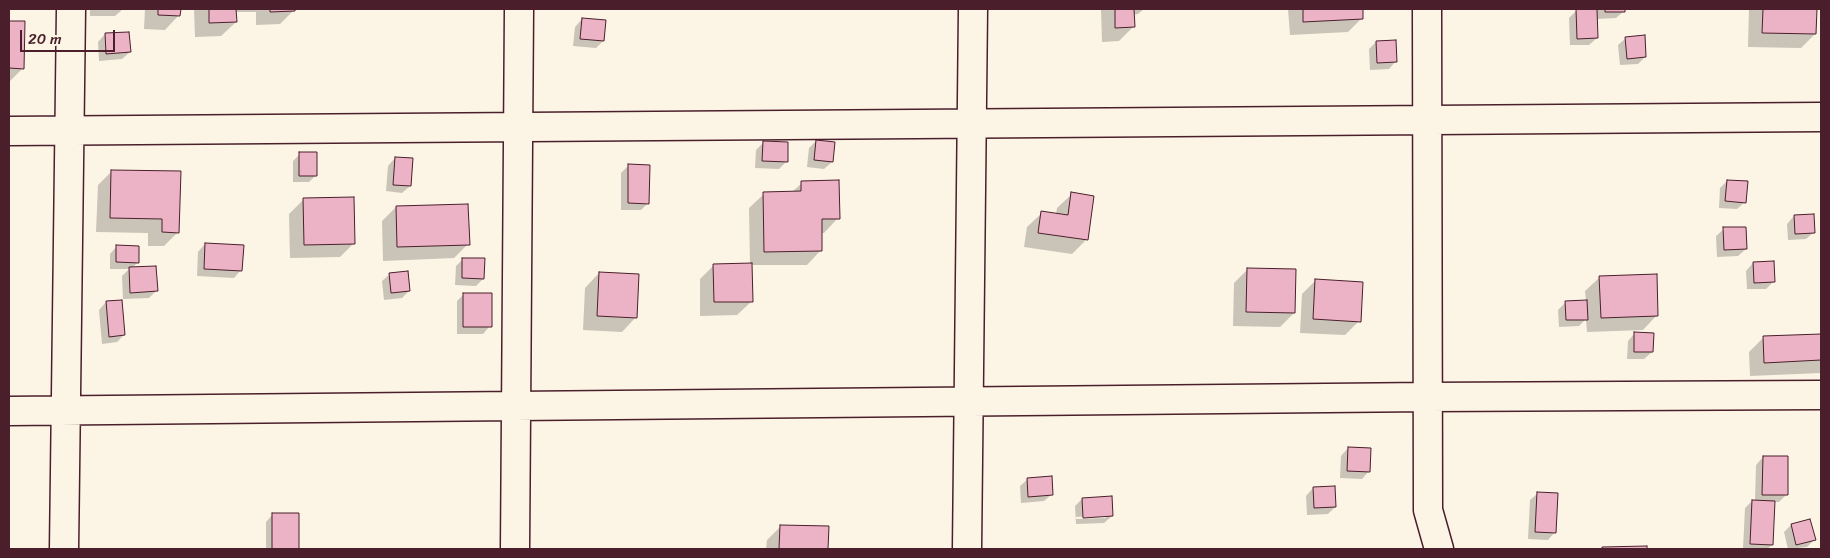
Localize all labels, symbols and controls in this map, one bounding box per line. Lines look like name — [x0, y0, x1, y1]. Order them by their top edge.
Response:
scale bar — [22, 20, 118, 52]
text: 20 m — [28, 26, 62, 52]

